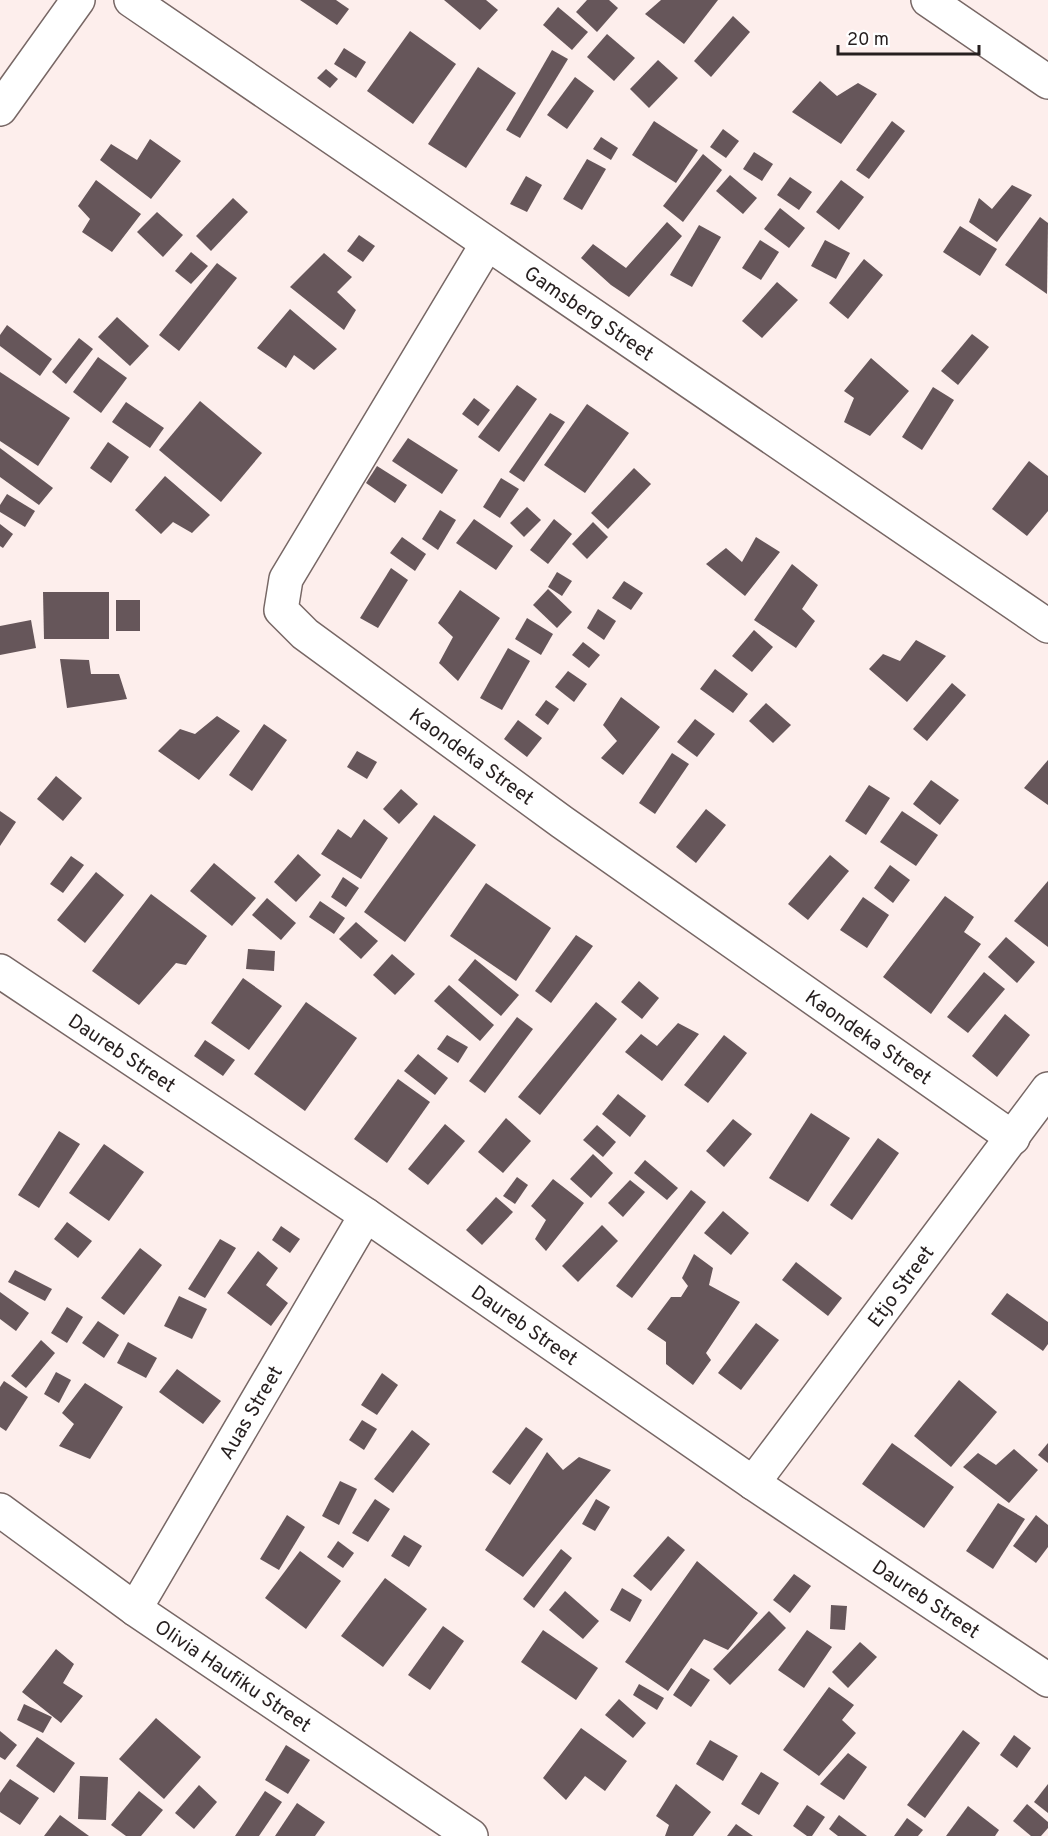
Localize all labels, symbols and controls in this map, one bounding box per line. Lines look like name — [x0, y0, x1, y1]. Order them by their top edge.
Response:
scale bar — [838, 18, 979, 56]
text: 20 m — [847, 29, 889, 52]
street label: Gamsberg Street — [518, 261, 658, 368]
street label: Kaondeka Street — [403, 703, 539, 812]
street label: Kaondeka Street — [799, 985, 936, 1092]
street label: Daureb Street — [62, 1009, 180, 1099]
street label: Etjo Street — [863, 1241, 941, 1333]
street label: Daureb Street — [465, 1281, 582, 1373]
street label: Auas Street — [214, 1362, 290, 1465]
street label: Daureb Street — [866, 1555, 984, 1646]
street label: Olivia Haufiku Street — [149, 1615, 316, 1739]

